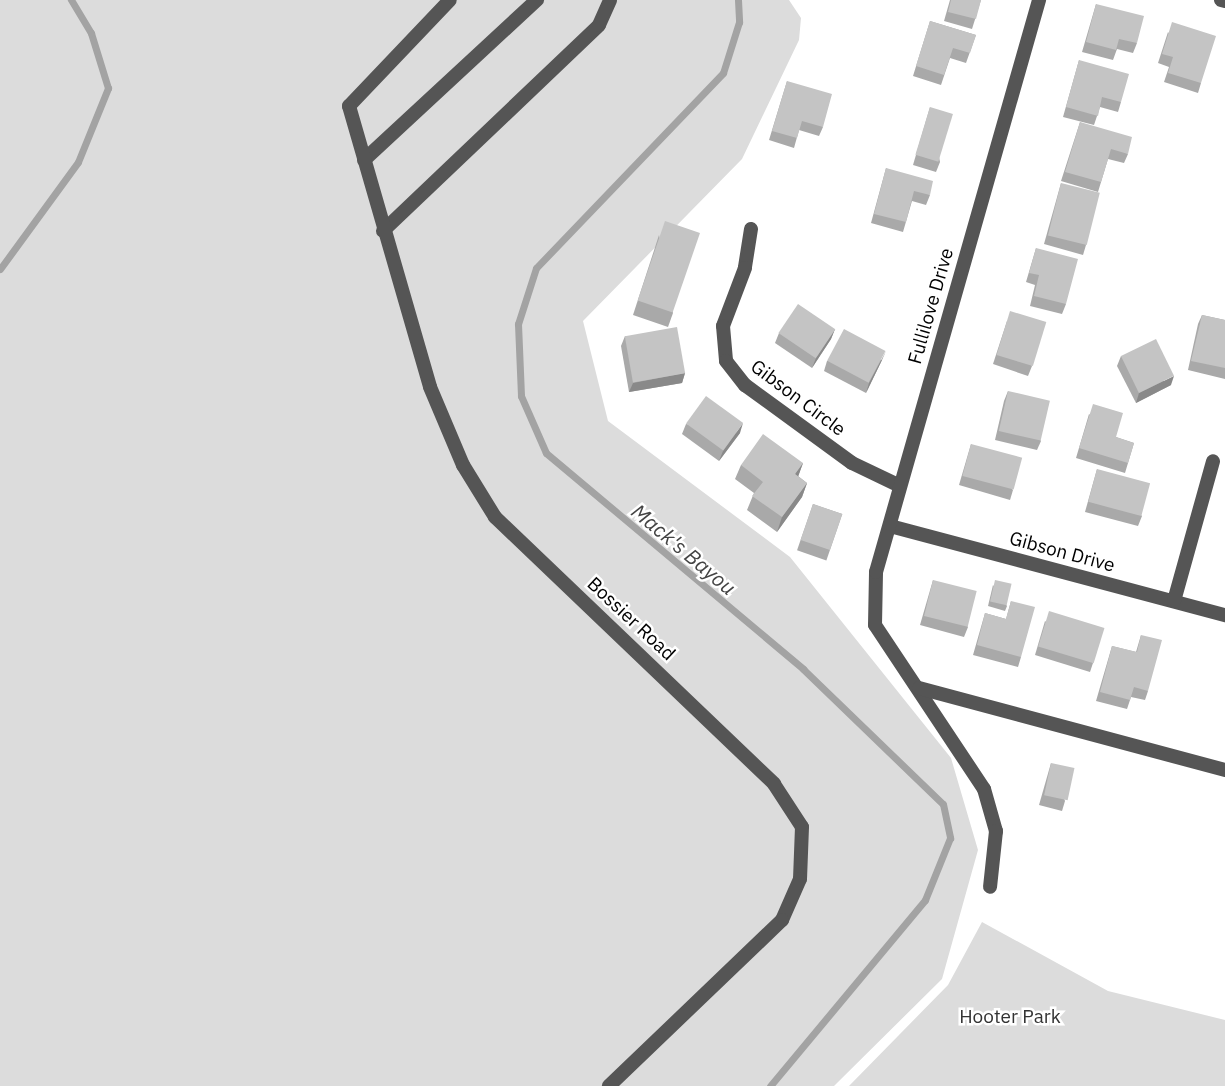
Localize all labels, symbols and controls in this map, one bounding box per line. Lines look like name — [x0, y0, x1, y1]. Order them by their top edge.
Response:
street label: Fullilove Drive — [904, 245, 958, 367]
street label: Gibson Circle — [746, 355, 850, 441]
water label: Mack's Bayou — [627, 498, 741, 600]
street label: Gibson Drive — [1007, 527, 1117, 577]
street label: Bossier Road — [582, 573, 680, 665]
park label: Hooter Park — [959, 1006, 1061, 1028]

